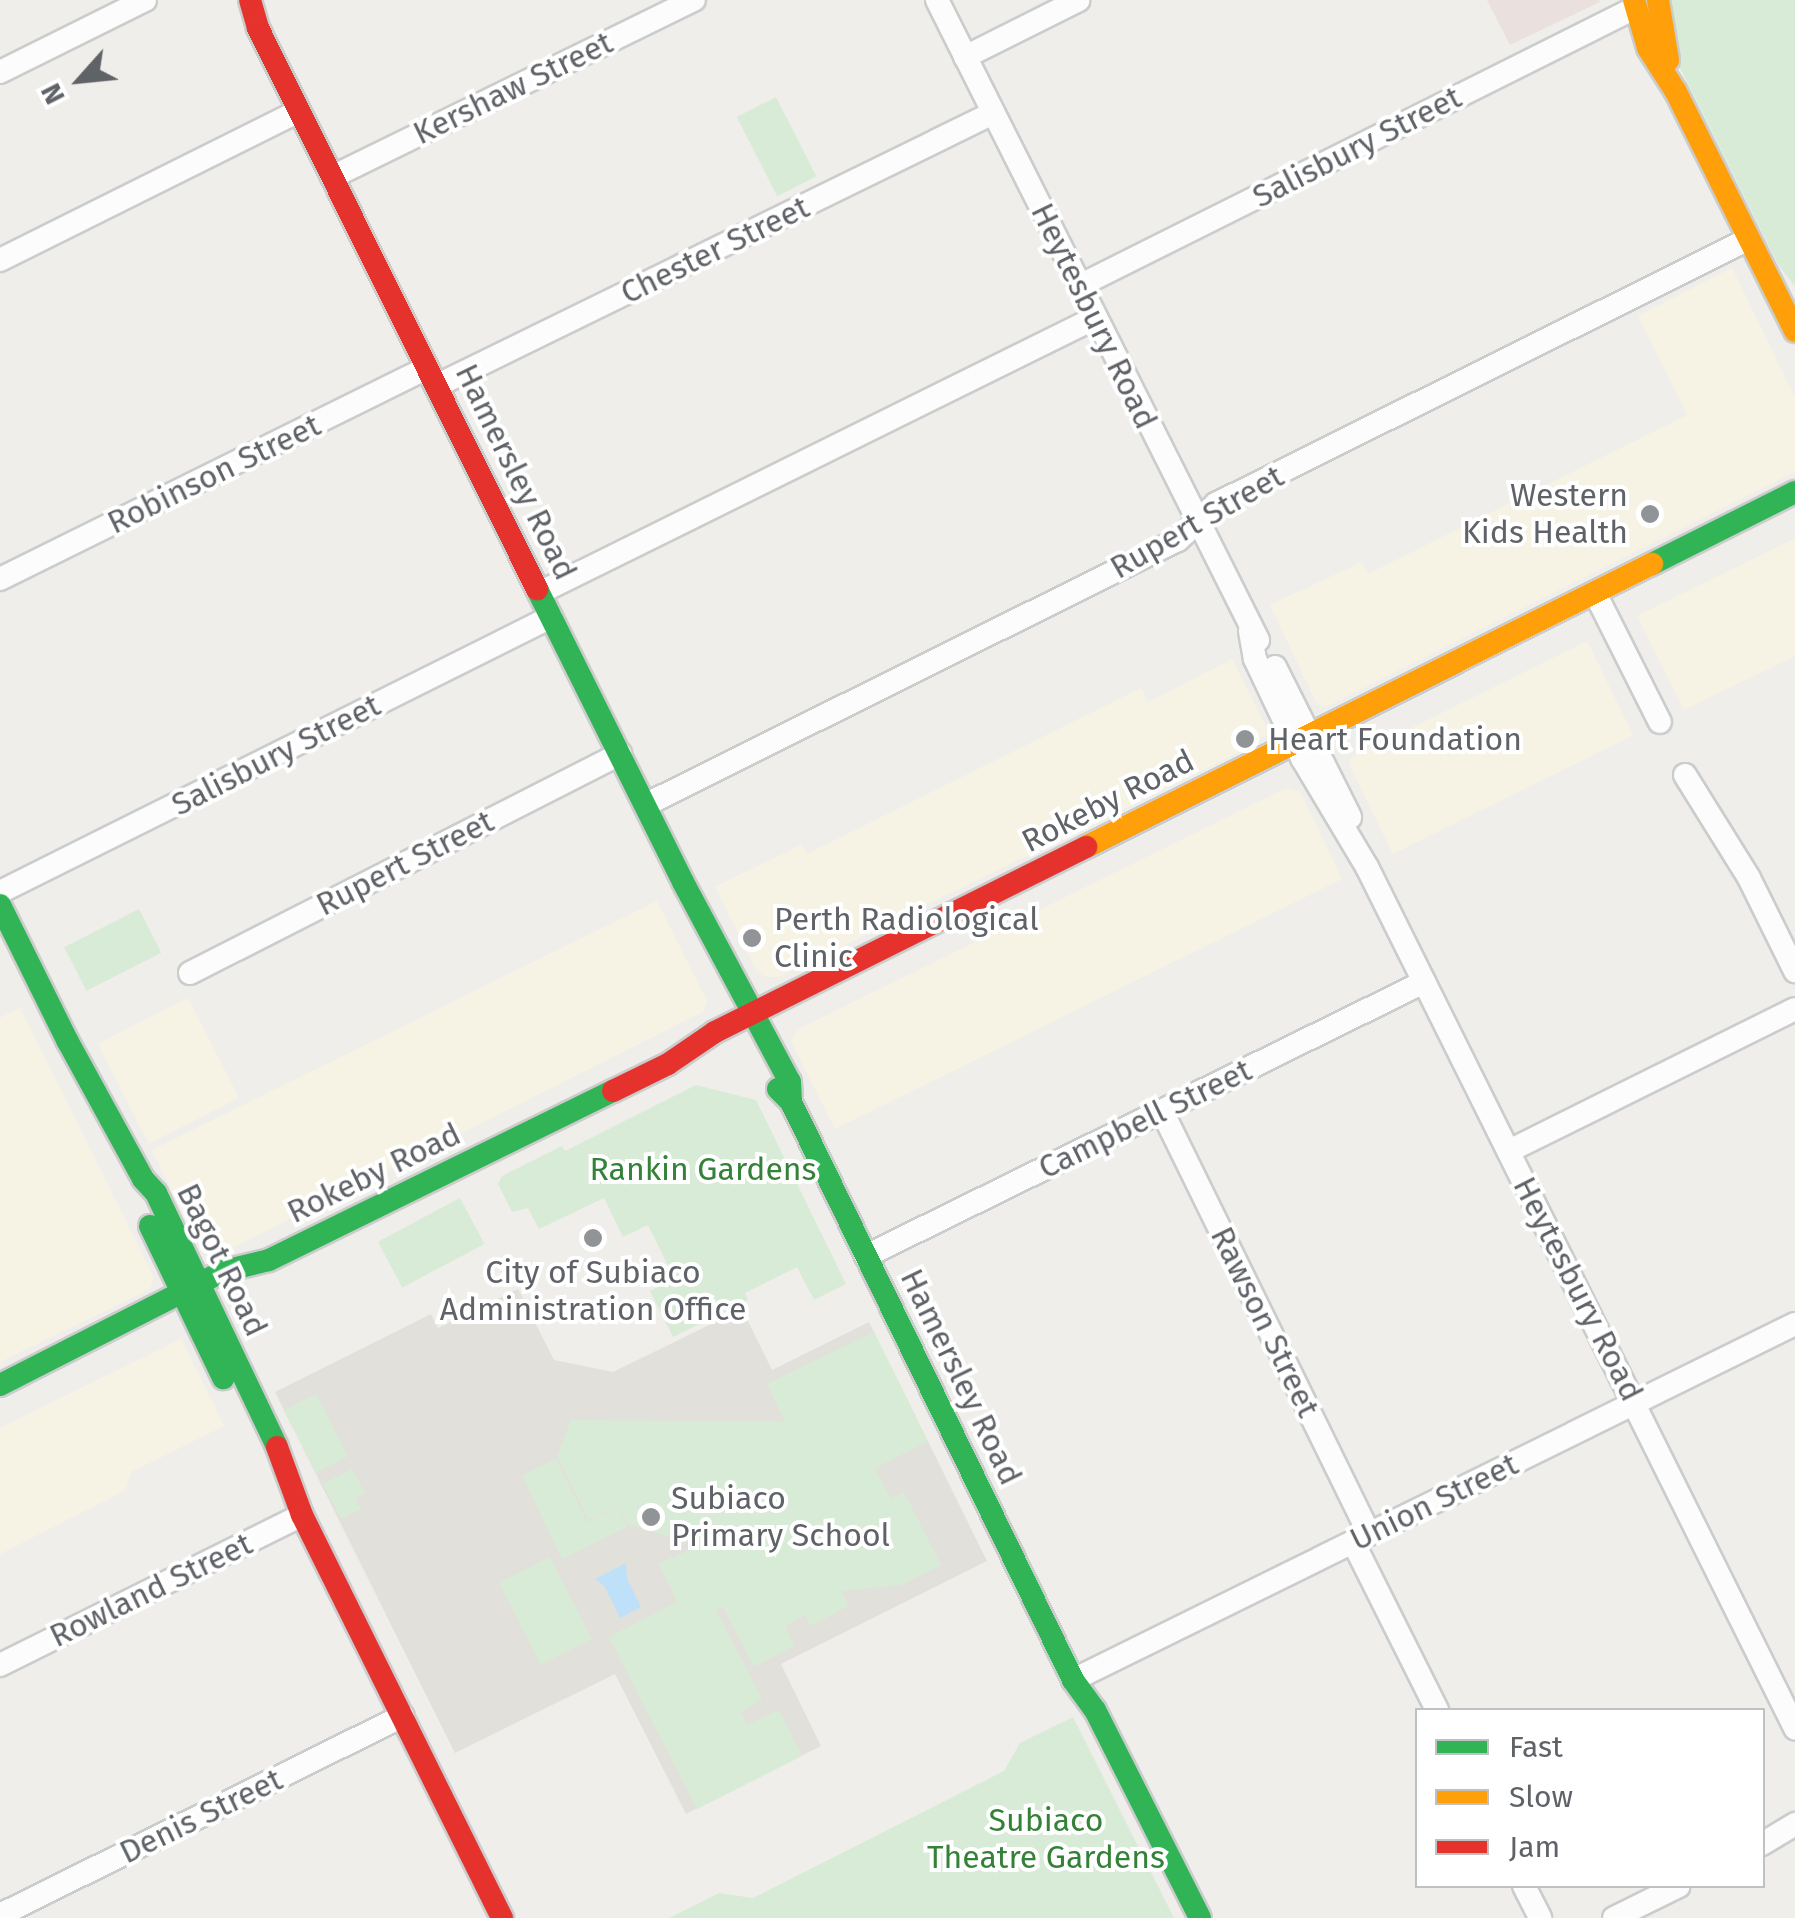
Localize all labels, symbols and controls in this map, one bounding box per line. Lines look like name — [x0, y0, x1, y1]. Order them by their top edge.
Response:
street label: Kershaw Street — [407, 23, 619, 153]
north arrow — [30, 30, 130, 130]
text: N — [34, 78, 72, 110]
street label: Salisbury Street — [1246, 78, 1468, 216]
street label: Chester Street — [615, 188, 815, 312]
street label: Heytesbury Road — [1023, 197, 1165, 435]
street label: Hamersley Road — [447, 358, 585, 586]
street label: Robinson Street — [101, 406, 327, 542]
street label: Rupert Street — [1104, 457, 1290, 587]
place label: Western Kids Health — [1462, 477, 1628, 552]
marker: Western Kids Health — [1637, 501, 1663, 527]
street label: Salisbury Street — [165, 686, 387, 824]
place label: Heart Foundation — [1268, 720, 1522, 758]
marker: Heart Foundation — [1232, 726, 1258, 752]
street label: Rokeby Road — [1016, 741, 1200, 861]
street label: Rupert Street — [310, 802, 500, 924]
place label: Perth Radiological Clinic — [774, 901, 1039, 976]
marker: Perth Radiological Clinic — [739, 925, 765, 951]
street label: Campbell Street — [1032, 1051, 1258, 1187]
street label: Rokeby Road — [281, 1115, 467, 1231]
park label: Rankin Gardens — [589, 1150, 817, 1188]
street label: Heytesbury Road — [1505, 1171, 1651, 1407]
street label: Bagot Road — [169, 1177, 275, 1343]
street label: Rawson Street — [1202, 1221, 1328, 1423]
marker: City of Subiaco Administration Office — [582, 1227, 604, 1249]
place label: City of Subiaco Administration Office — [440, 1254, 746, 1329]
street label: Hamersley Road — [892, 1263, 1030, 1491]
street label: Union Street — [1344, 1445, 1524, 1559]
place label: Subiaco Primary School — [671, 1480, 890, 1555]
marker: Subiaco Primary School — [640, 1506, 662, 1528]
street label: Rowland Street — [44, 1524, 258, 1656]
legend — [1415, 1708, 1765, 1888]
text: Fast — [1509, 1729, 1563, 1765]
street label: Denis Street — [113, 1760, 289, 1872]
text: Slow — [1509, 1779, 1573, 1815]
park label: Subiaco Theatre Gardens — [927, 1802, 1165, 1877]
text: Jam — [1509, 1829, 1560, 1865]

